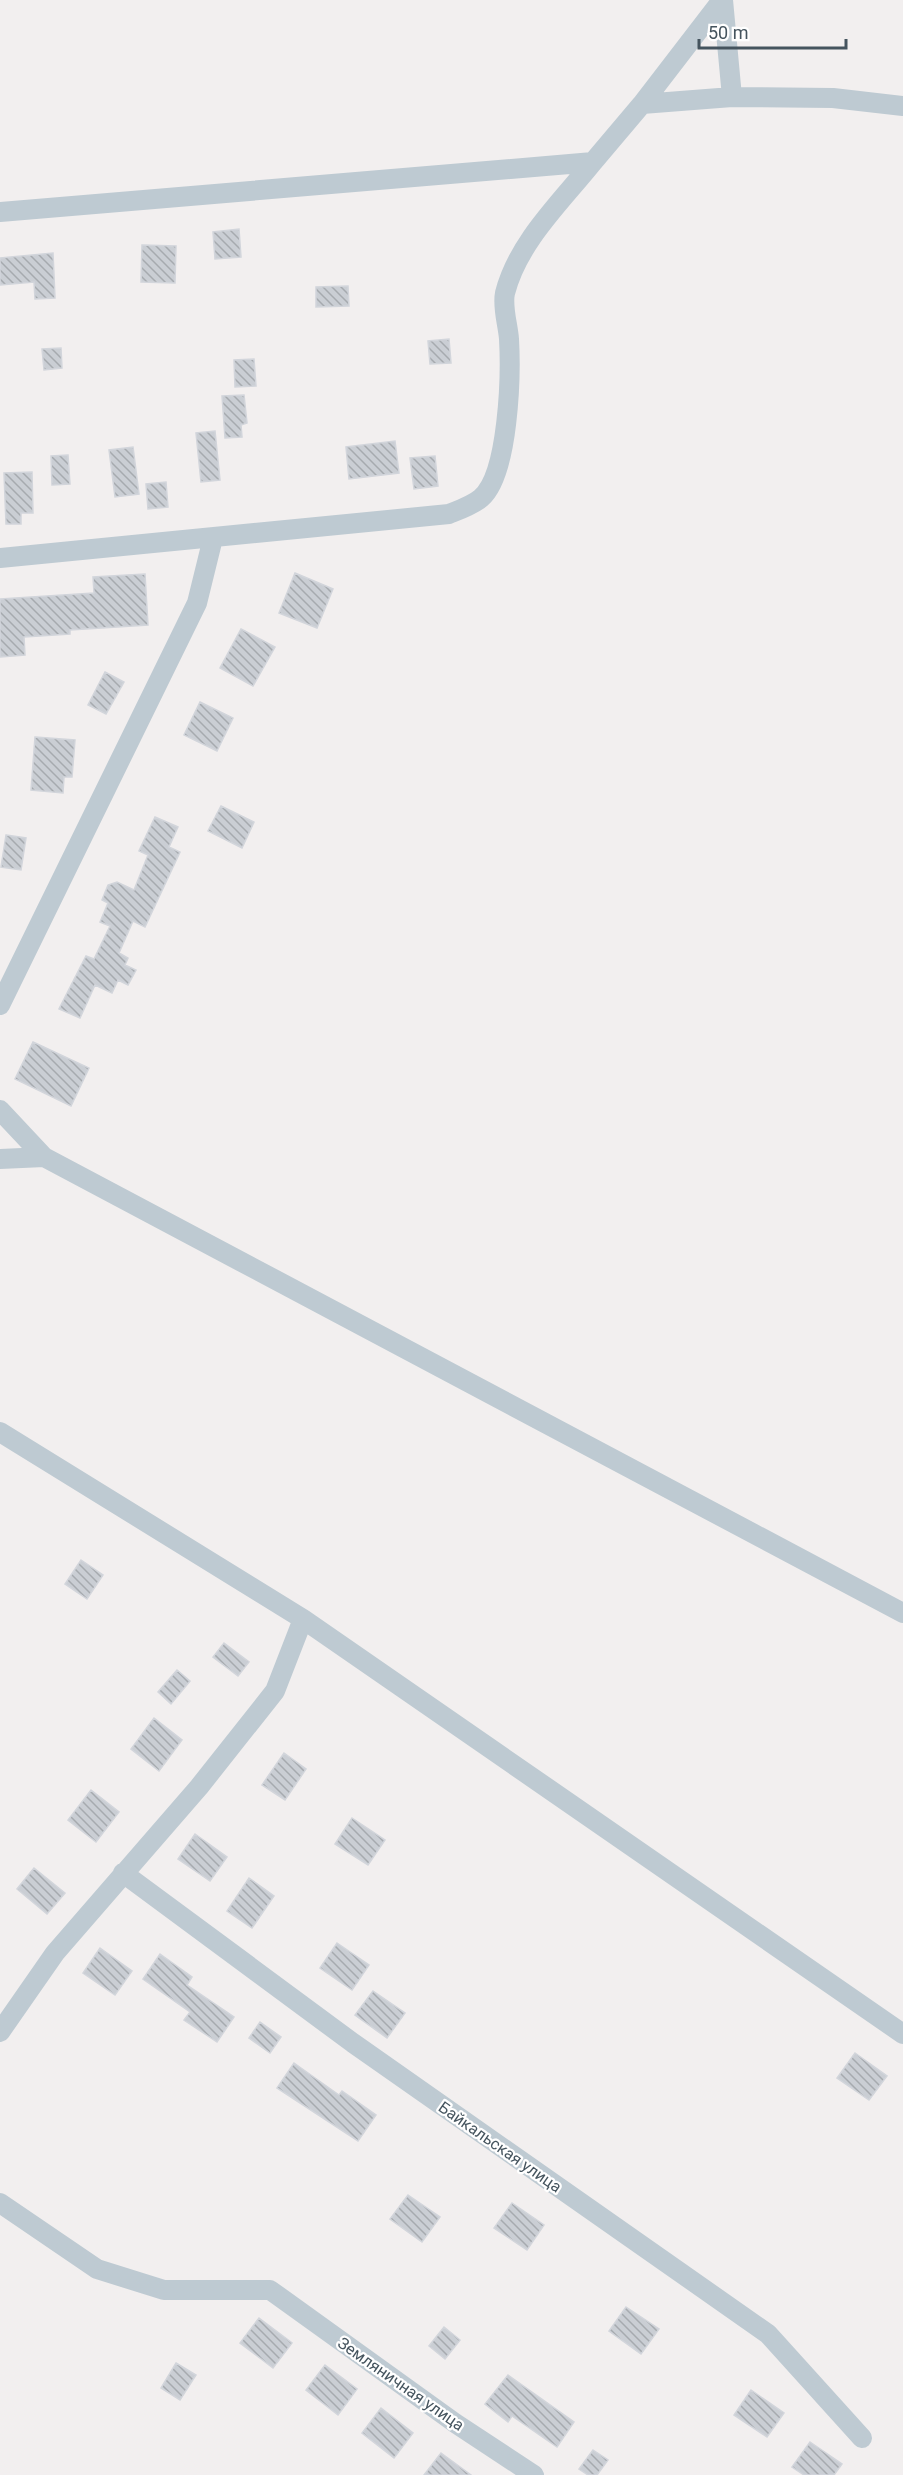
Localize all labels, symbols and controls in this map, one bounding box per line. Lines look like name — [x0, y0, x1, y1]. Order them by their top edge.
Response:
scale bar — [699, 12, 846, 50]
text: 50 m — [708, 22, 748, 43]
street label: Байкальская улица — [435, 2097, 565, 2197]
street label: Земляничная улица — [334, 2333, 468, 2435]

